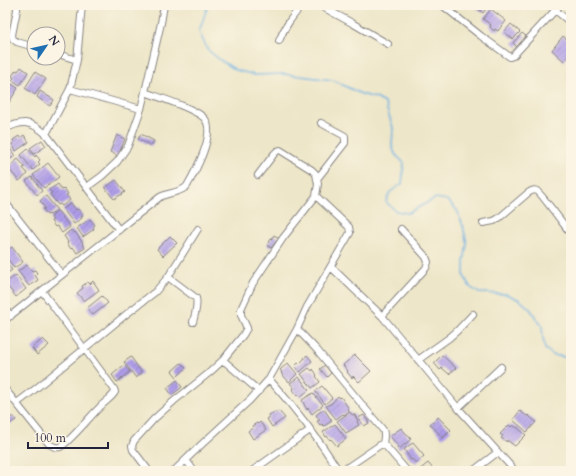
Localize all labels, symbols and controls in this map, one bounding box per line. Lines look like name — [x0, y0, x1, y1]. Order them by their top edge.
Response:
north arrow — [26, 26, 66, 66]
text: N — [45, 33, 63, 49]
scale bar — [28, 424, 108, 450]
text: 100 m — [34, 430, 67, 446]

